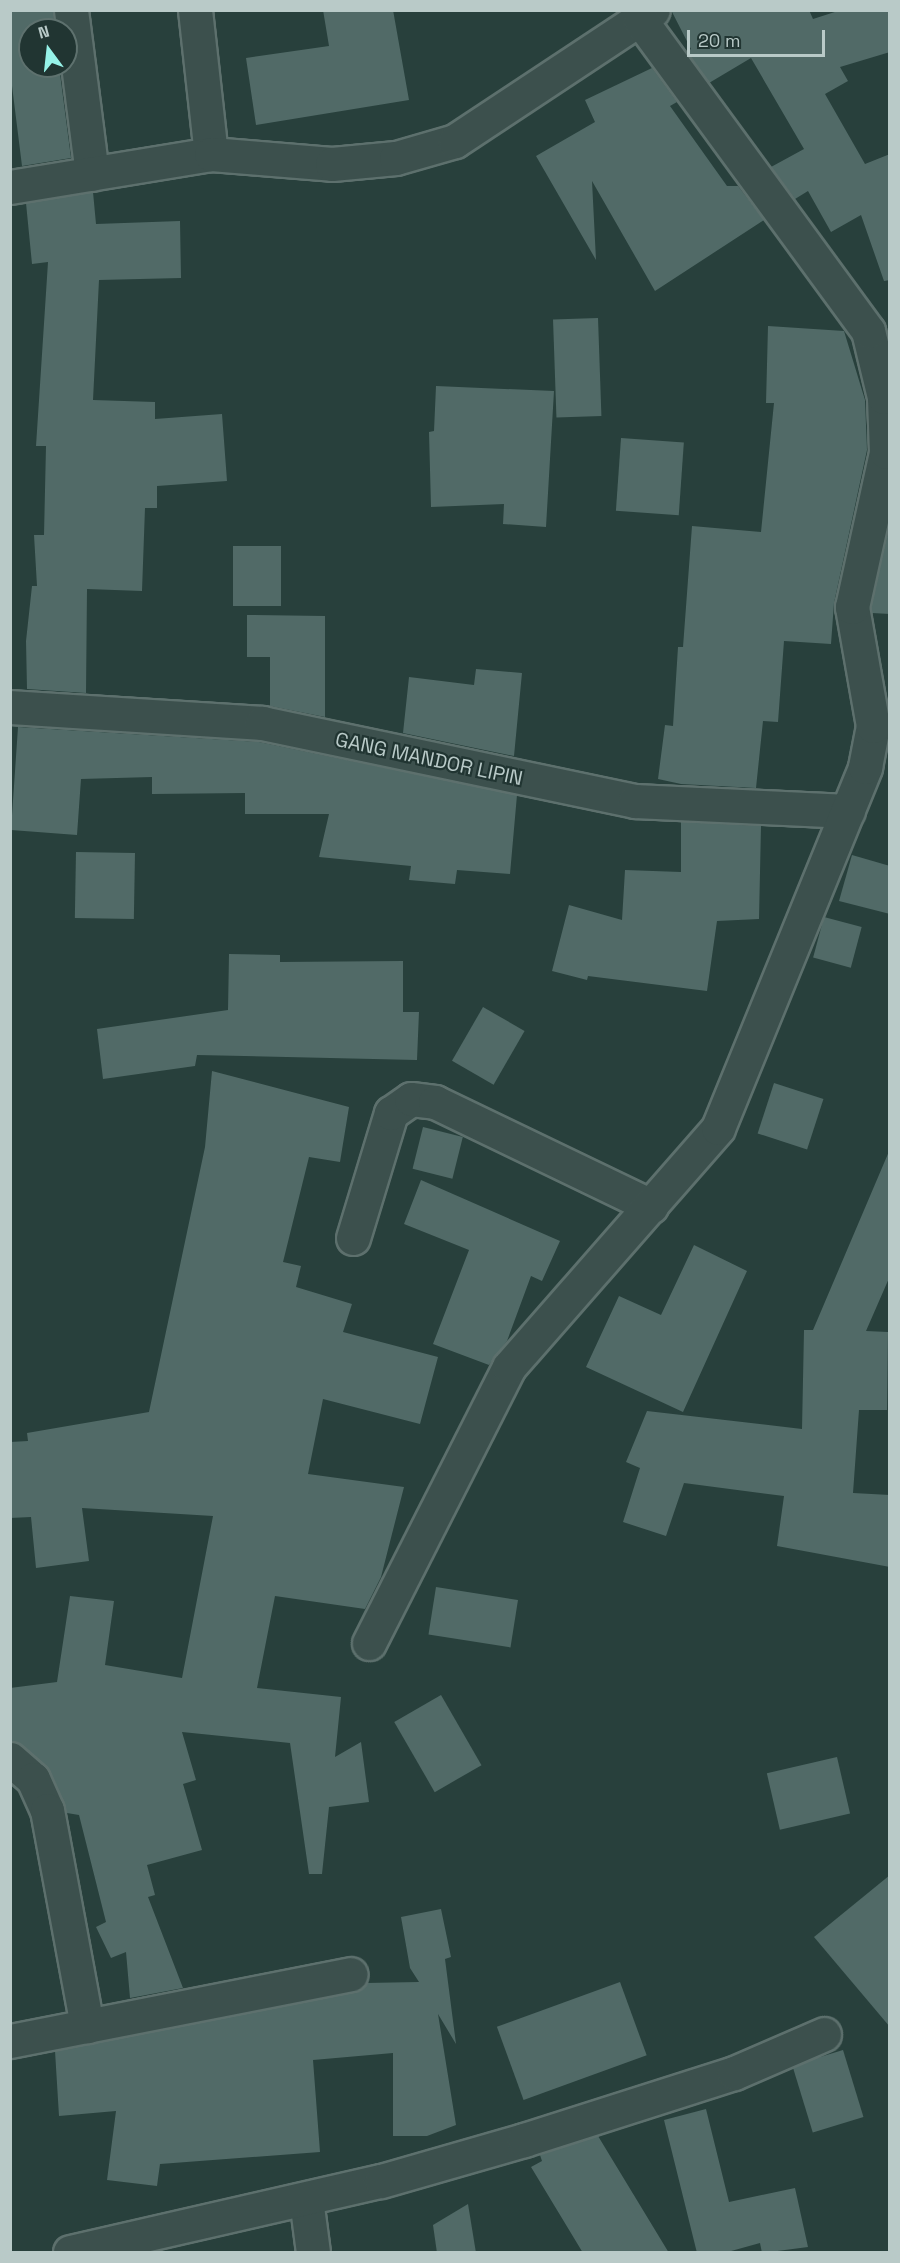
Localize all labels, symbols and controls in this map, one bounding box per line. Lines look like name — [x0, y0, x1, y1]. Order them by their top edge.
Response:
north arrow — [18, 18, 78, 78]
scale bar — [690, 18, 828, 56]
text: N — [36, 21, 52, 44]
text: 20 m — [698, 29, 741, 52]
street label: GANG MANDOR LIPIN — [333, 727, 525, 791]

